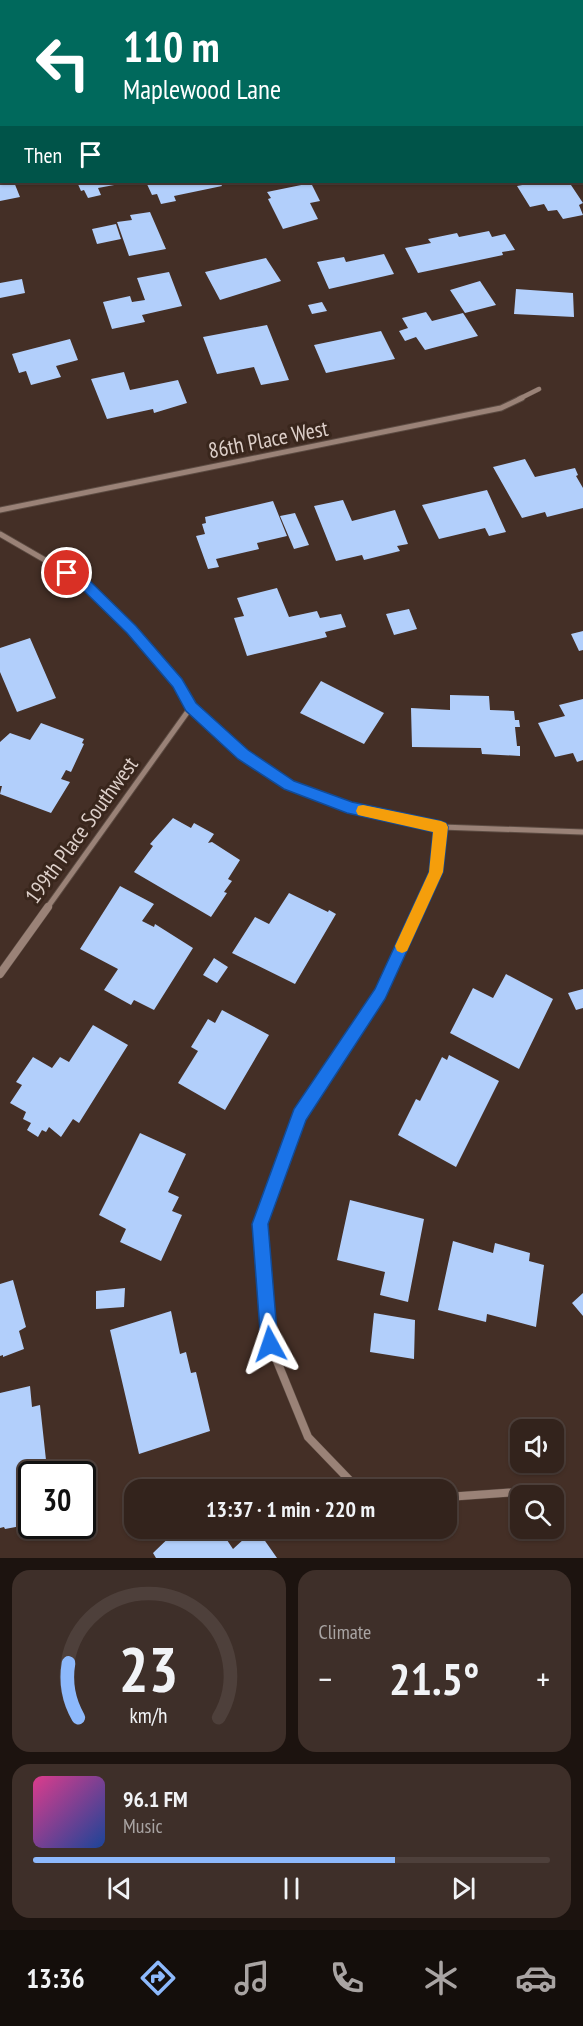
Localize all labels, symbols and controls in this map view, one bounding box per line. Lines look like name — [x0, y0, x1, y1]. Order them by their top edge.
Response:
text: 110 m — [123, 19, 220, 74]
icon: left — [24, 24, 102, 102]
text: Maplewood Lane — [123, 72, 281, 106]
icon: arrive — [74, 138, 107, 171]
text: Then — [24, 141, 62, 169]
street label: 86th Place West — [206, 414, 330, 464]
pin — [41, 547, 92, 598]
icon: arrive — [50, 556, 83, 589]
street label: 199th Place Southwest — [18, 751, 144, 909]
position arrow — [238, 1312, 302, 1376]
map controls — [510, 1419, 564, 1539]
button: sound — [510, 1419, 564, 1473]
speed limit sign: 30 — [18, 1461, 96, 1539]
button: search — [510, 1485, 564, 1539]
text: 13:37 · 1 min · 220 m — [206, 1495, 375, 1523]
text: Climate — [319, 1619, 371, 1645]
text: 23 — [119, 1628, 179, 1709]
text: 21.5° — [389, 1649, 479, 1707]
text: − — [319, 1657, 332, 1700]
text: + — [536, 1657, 550, 1700]
text: km/h — [130, 1701, 168, 1729]
text: 96.1 FM — [123, 1785, 188, 1813]
text: Music — [123, 1813, 163, 1839]
icon: previous — [103, 1872, 136, 1905]
icon: pause — [275, 1872, 308, 1905]
icon: next — [447, 1872, 480, 1905]
icon: directions — [137, 1957, 179, 1999]
icon: music — [231, 1957, 273, 1999]
icon: phone — [326, 1957, 368, 1999]
icon: climate — [420, 1957, 462, 1999]
icon: car — [515, 1957, 557, 1999]
text: 13:36 — [26, 1961, 85, 1995]

